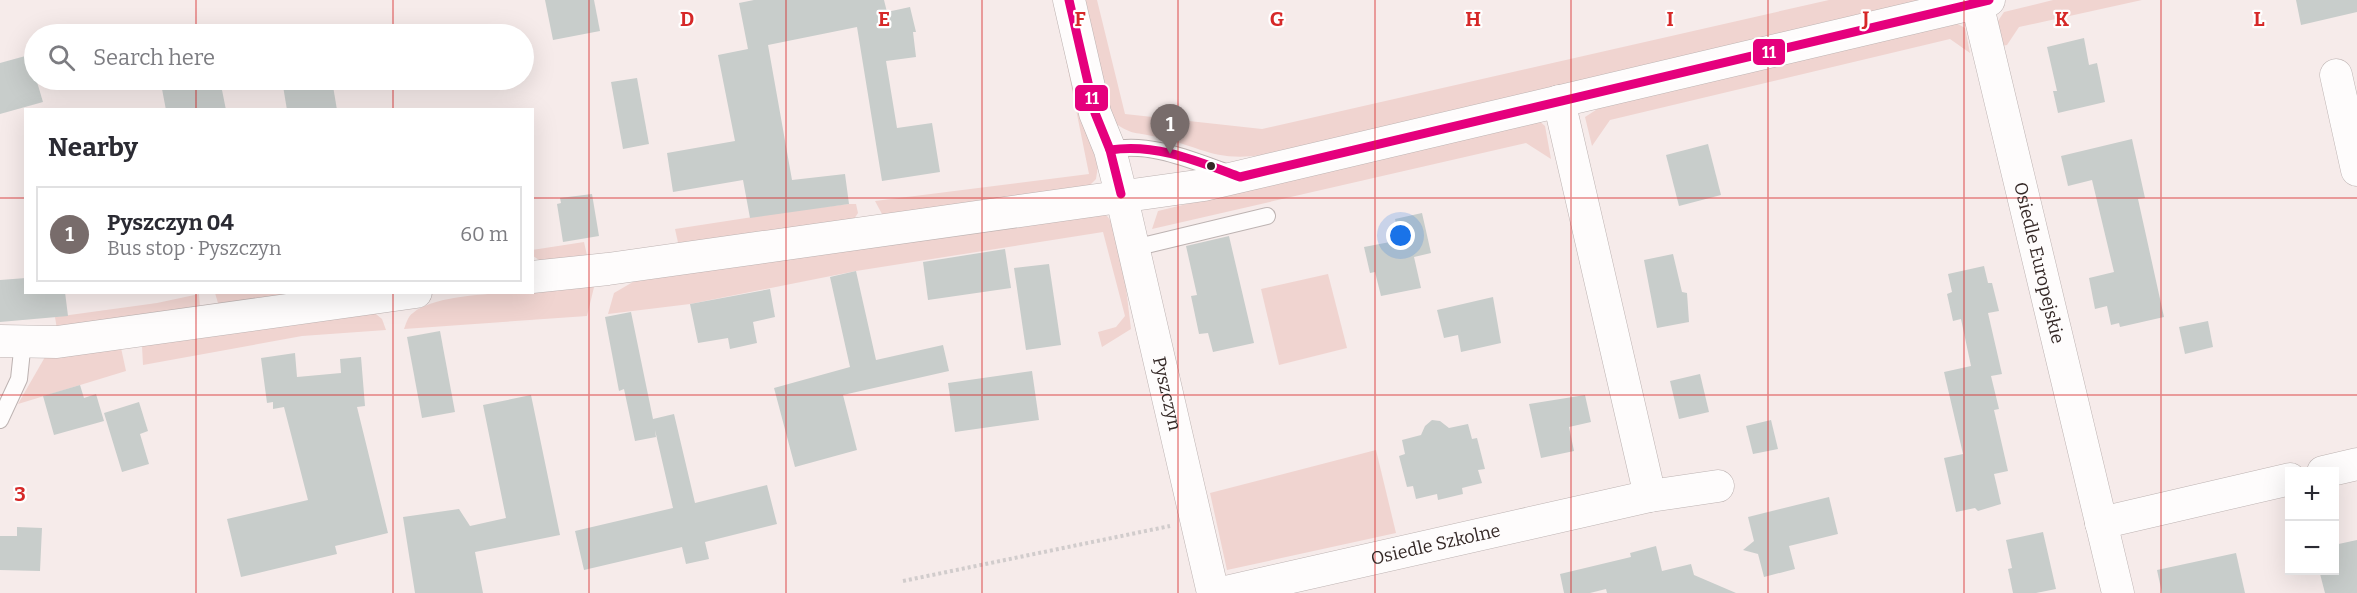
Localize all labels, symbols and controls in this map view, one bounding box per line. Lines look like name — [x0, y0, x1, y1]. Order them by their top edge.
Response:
text: D — [680, 7, 694, 31]
text: E — [878, 7, 890, 31]
text: F — [1074, 7, 1086, 31]
text: G — [1270, 7, 1284, 31]
text: H — [1465, 7, 1481, 31]
text: I — [1666, 7, 1674, 31]
text: J — [1862, 7, 1870, 31]
text: K — [2055, 7, 2070, 31]
text: L — [2253, 7, 2265, 31]
search box — [24, 24, 534, 90]
line badge: 11 — [1752, 38, 1786, 66]
icon: search — [45, 41, 78, 74]
text: 11 — [1762, 43, 1776, 62]
text: Search here — [93, 44, 215, 71]
line badge: 11 — [1074, 84, 1109, 112]
text: 11 — [1085, 89, 1099, 108]
pin: 1 — [1150, 104, 1190, 154]
text: Nearby — [48, 132, 138, 163]
unlabelled marker — [1205, 160, 1217, 172]
street label: Osiedle Europejskie — [2009, 180, 2069, 346]
text: Pyszczyn 04 — [107, 209, 234, 236]
your location — [1386, 221, 1415, 250]
text: 1 — [65, 222, 74, 246]
text: 60 m — [460, 222, 508, 246]
text: Bus stop · Pyszczyn — [107, 236, 281, 260]
street label: Pyszczyn — [1148, 354, 1186, 433]
map controls — [2285, 467, 2339, 575]
button: + — [2285, 467, 2339, 521]
text: 3 — [14, 482, 26, 506]
street label: Osiedle Szkolne — [1369, 519, 1503, 570]
button: − — [2285, 521, 2339, 575]

